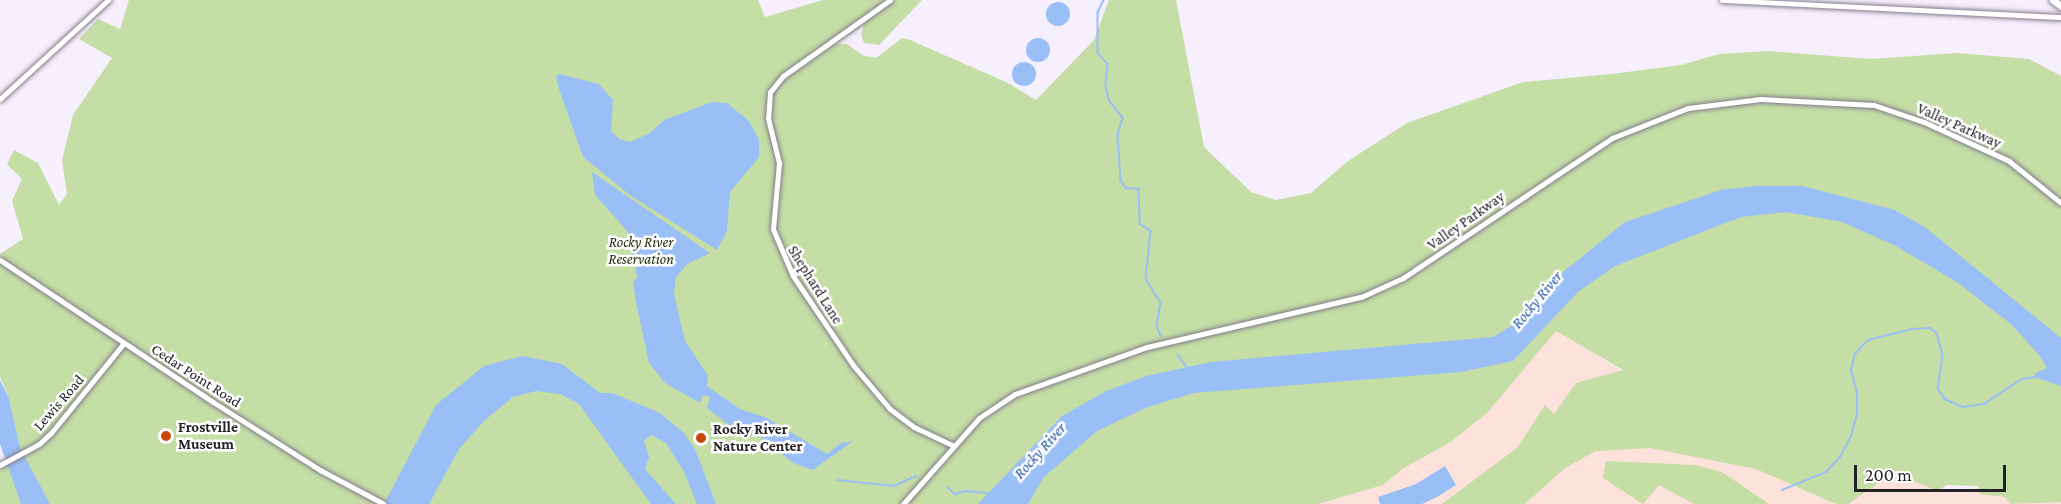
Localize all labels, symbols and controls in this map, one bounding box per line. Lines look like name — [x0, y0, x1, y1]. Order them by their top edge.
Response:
street label: Valley Parkway — [1914, 99, 2004, 153]
street label: Valley Parkway — [1424, 188, 1508, 254]
park label: Rocky River Reservation — [608, 233, 674, 268]
street label: Shephard Lane — [784, 242, 846, 328]
water label: Rocky River — [1507, 267, 1567, 333]
street label: Cedar Point Road — [148, 340, 244, 412]
street label: Lewis Road — [30, 371, 88, 435]
place label: Frostville Museum — [178, 418, 238, 453]
water label: Rocky River — [1010, 419, 1070, 483]
place label: Rocky River Nature Center — [713, 420, 803, 455]
marker: Frostville Museum — [159, 429, 173, 443]
marker: Rocky River Nature Center — [694, 431, 708, 445]
scale bar — [1857, 453, 2008, 491]
text: 200 m — [1865, 465, 1912, 485]

